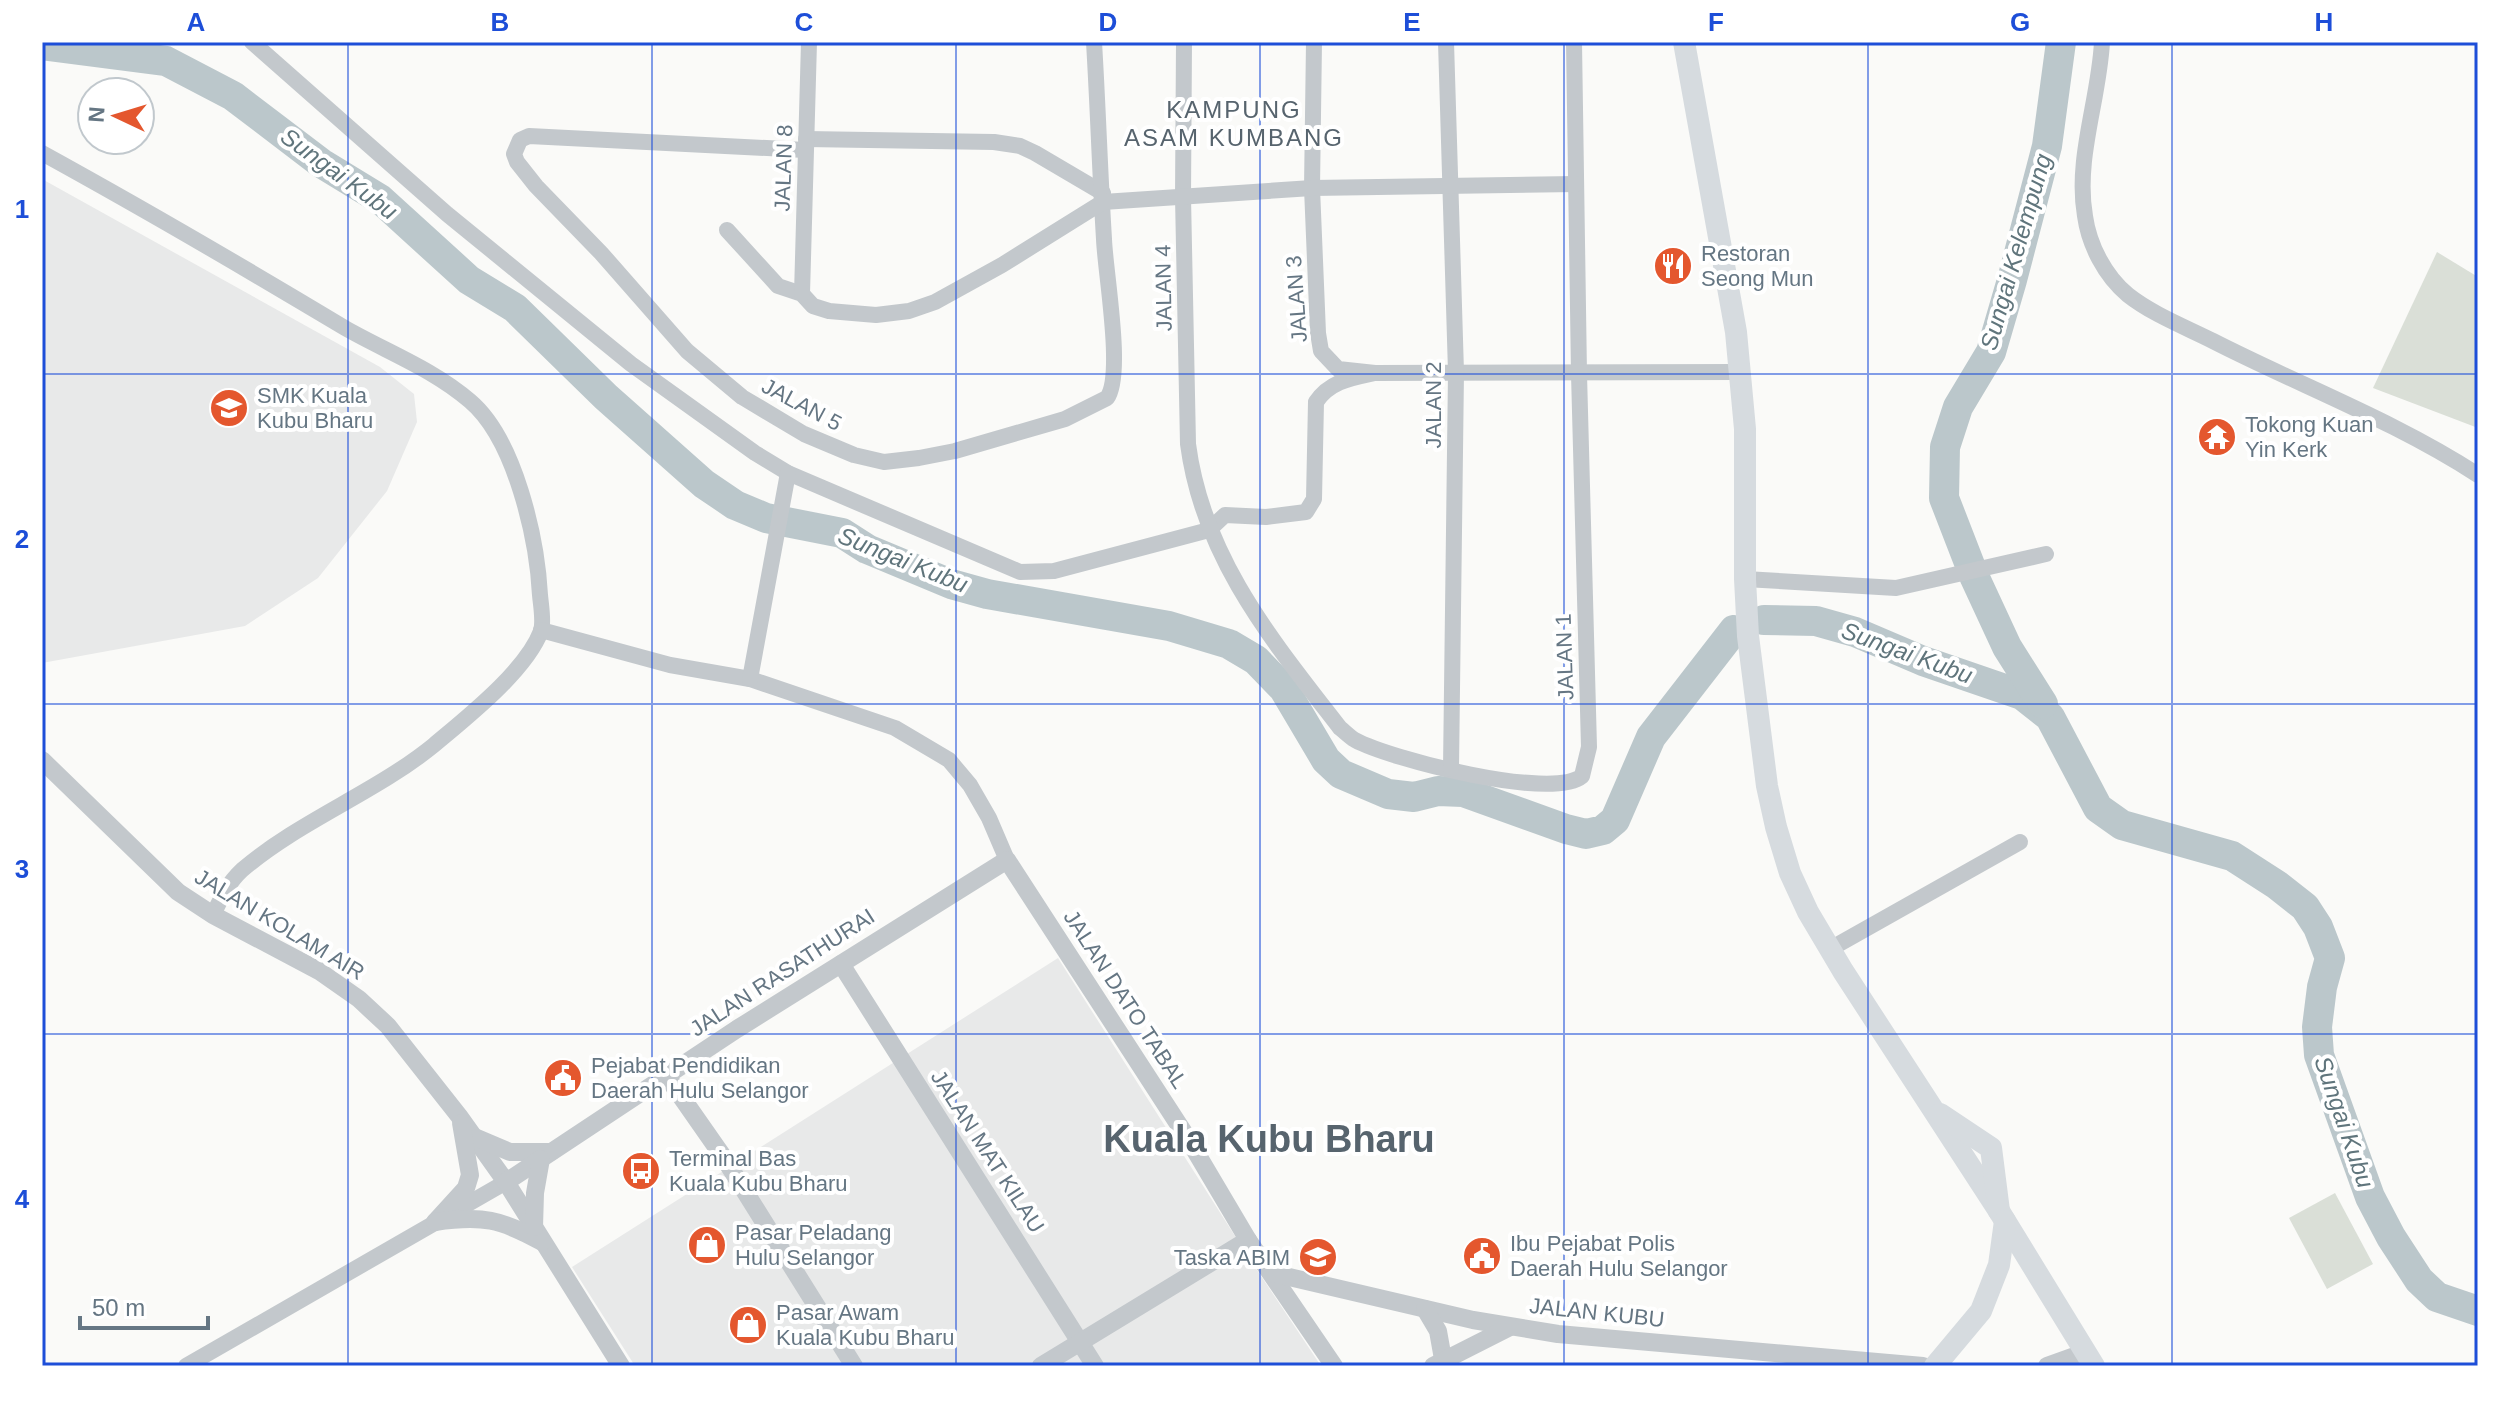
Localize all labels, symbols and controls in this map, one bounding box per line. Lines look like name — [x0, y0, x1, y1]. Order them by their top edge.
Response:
text: A — [187, 7, 206, 37]
text: B — [491, 7, 509, 37]
text: C — [795, 7, 814, 37]
text: D — [1099, 7, 1117, 37]
text: E — [1403, 7, 1421, 37]
text: F — [1708, 7, 1724, 37]
text: G — [2010, 7, 2030, 37]
text: H — [2315, 7, 2333, 37]
north arrow — [76, 76, 156, 156]
district label: KAMPUNG ASAM KUMBANG — [1124, 96, 1344, 151]
text: N — [84, 106, 110, 123]
water label: Sungai Kubu — [276, 122, 403, 225]
street label: JALAN 8 — [769, 124, 798, 212]
water label: Sungai Kelempung — [1975, 150, 2057, 353]
text: 1 — [15, 194, 29, 224]
place label: Restoran Seong Mun — [1701, 241, 1814, 291]
street label: JALAN 4 — [1150, 244, 1177, 332]
restaurant icon: Restoran Seong Mun — [1652, 245, 1694, 287]
street label: JALAN 3 — [1281, 255, 1312, 343]
street label: JALAN 2 — [1421, 362, 1446, 448]
street label: JALAN 5 — [758, 373, 846, 436]
place label: SMK Kuala Kubu Bharu — [257, 383, 373, 433]
school or university icon: SMK Kuala Kubu Bharu — [208, 387, 250, 429]
place label: Tokong Kuan Yin Kerk — [2245, 412, 2373, 462]
temple icon: Tokong Kuan Yin Kerk — [2196, 416, 2238, 458]
water label: Sungai Kubu — [834, 521, 972, 598]
text: 2 — [15, 524, 29, 554]
street label: JALAN 1 — [1550, 613, 1579, 701]
water label: Sungai Kubu — [1838, 616, 1976, 689]
text: 3 — [15, 854, 29, 884]
street label: JALAN KOLAM AIR — [191, 864, 369, 985]
street label: JALAN RASATHURAI — [685, 903, 879, 1041]
street label: JALAN DATO TABAL — [1059, 905, 1193, 1093]
water label: Sungai Kubu — [2309, 1052, 2380, 1191]
place label: Pejabat Pendidikan Daerah Hulu Selangor — [591, 1053, 809, 1103]
public building icon: Pejabat Pendidikan Daerah Hulu Selangor — [542, 1057, 584, 1099]
street label: JALAN MAT KILAU — [926, 1065, 1049, 1237]
district label: Kuala Kubu Bharu — [1103, 1118, 1435, 1160]
place label: Terminal Bas Kuala Kubu Bharu — [669, 1146, 848, 1196]
bus stop icon: Terminal Bas Kuala Kubu Bharu — [620, 1150, 662, 1192]
text: 4 — [15, 1184, 30, 1214]
place label: Pasar Peladang Hulu Selangor — [735, 1220, 892, 1270]
shop icon: Pasar Peladang Hulu Selangor — [686, 1224, 728, 1266]
place label: Ibu Pejabat Polis Daerah Hulu Selangor — [1510, 1231, 1728, 1281]
public building icon: Ibu Pejabat Polis Daerah Hulu Selangor — [1461, 1235, 1503, 1277]
school or university icon: Taska ABIM — [1297, 1236, 1339, 1278]
place label: Taska ABIM — [1174, 1245, 1290, 1270]
scale bar — [80, 1280, 208, 1330]
street label: JALAN KUBU — [1528, 1293, 1666, 1332]
text: 50 m — [92, 1294, 145, 1321]
place label: Pasar Awam Kuala Kubu Bharu — [776, 1300, 955, 1350]
shop icon: Pasar Awam Kuala Kubu Bharu — [727, 1304, 769, 1346]

